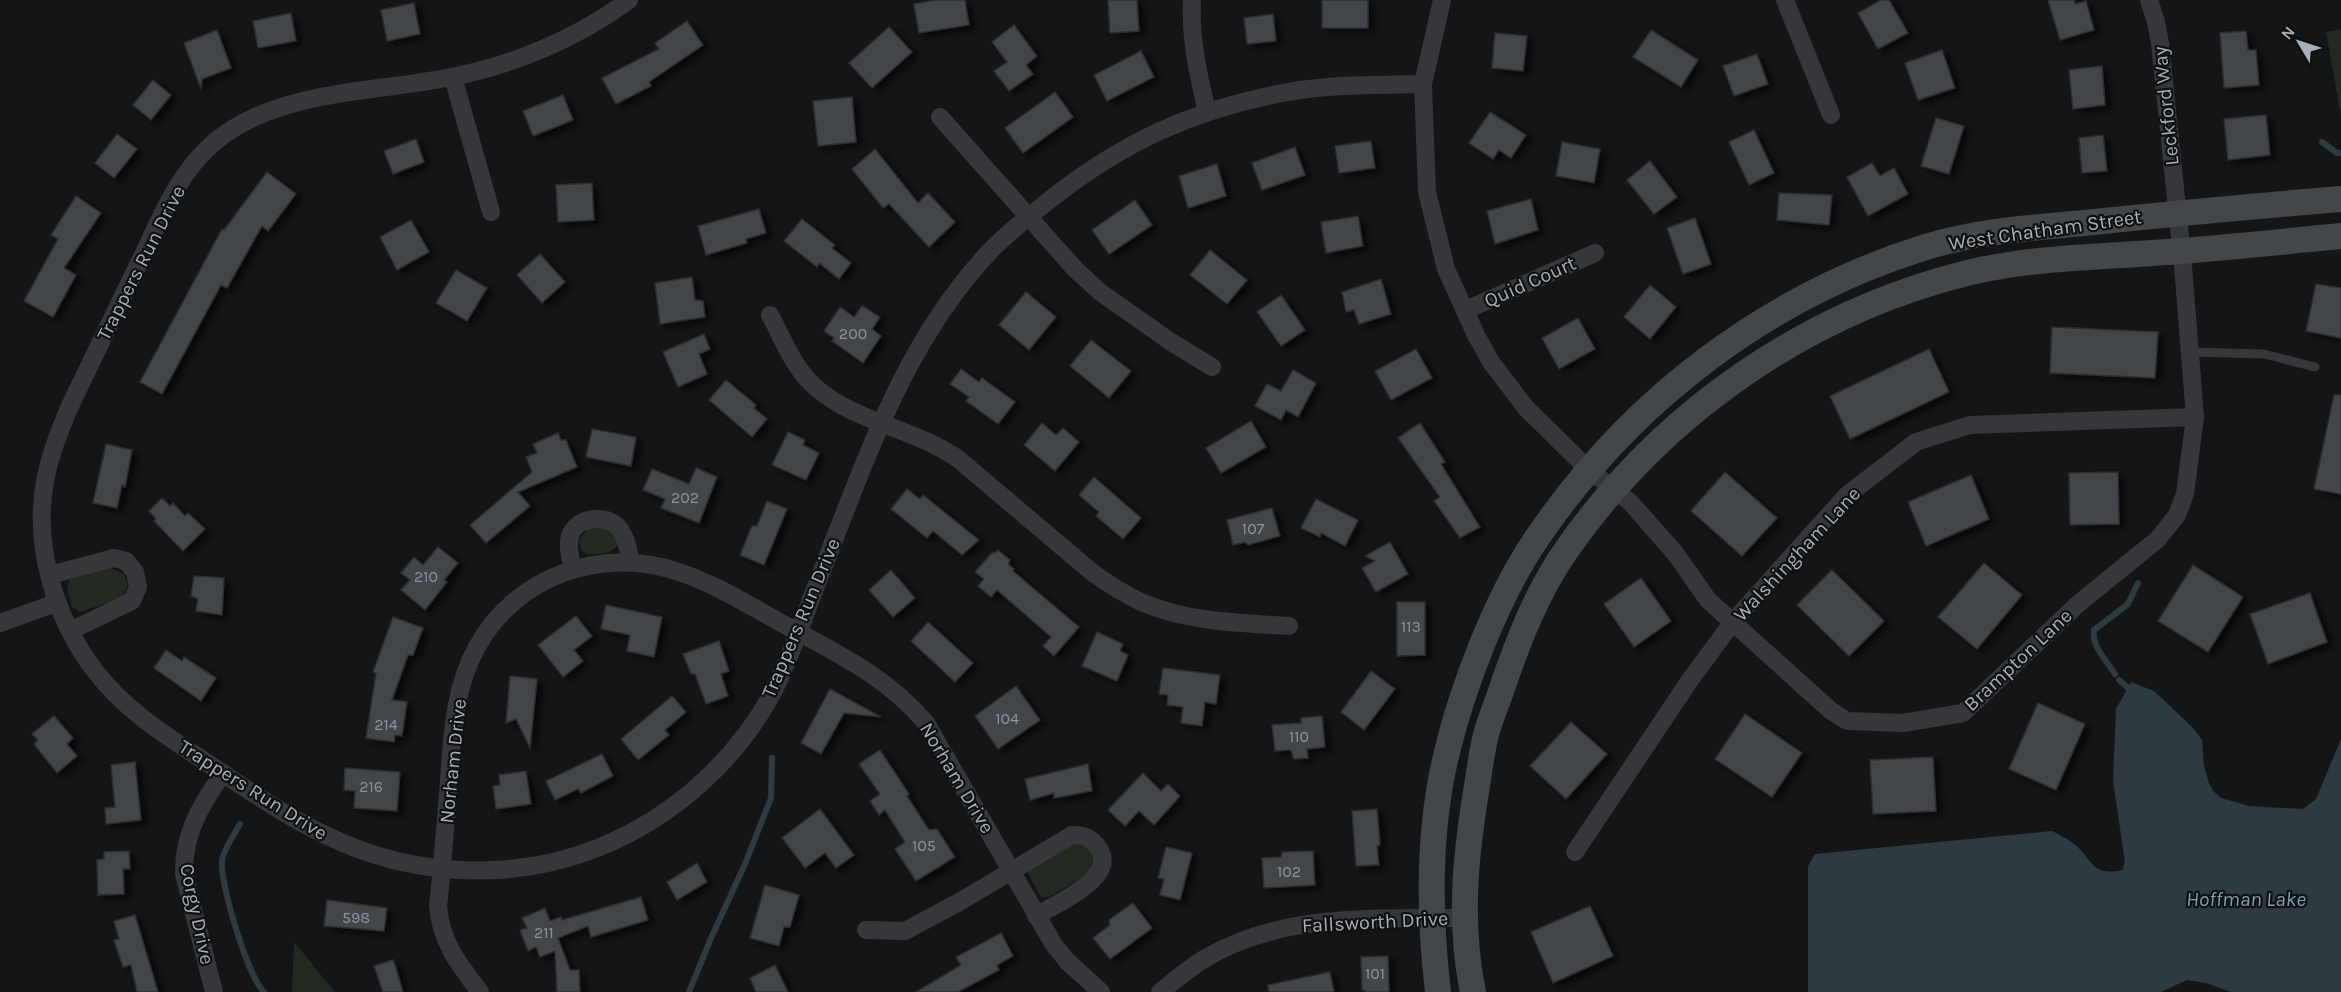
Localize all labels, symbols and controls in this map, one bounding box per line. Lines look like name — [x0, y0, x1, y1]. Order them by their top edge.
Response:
north arrow — [2269, 12, 2329, 72]
text: N — [2277, 22, 2299, 43]
street label: Leckford Way — [2148, 45, 2184, 167]
street label: Trappers Run Drive — [92, 182, 190, 344]
street label: West Chatham Street — [1947, 205, 2143, 255]
street label: Quid Court — [1481, 251, 1580, 312]
house number: 200 — [839, 324, 867, 343]
street label: Walshingham Lane — [1729, 482, 1865, 626]
house number: 202 — [671, 488, 699, 507]
house number: 107 — [1242, 519, 1265, 538]
street label: Trappers Run Drive — [757, 535, 845, 701]
house number: 210 — [414, 567, 438, 586]
street label: Brampton Lane — [1959, 604, 2077, 716]
house number: 113 — [1401, 617, 1421, 636]
street label: Norham Drive — [435, 698, 471, 824]
house number: 104 — [995, 709, 1019, 728]
house number: 214 — [374, 715, 398, 734]
street label: Norham Drive — [915, 718, 999, 838]
house number: 110 — [1289, 727, 1309, 746]
street label: Trappers Run Drive — [174, 735, 332, 845]
house number: 216 — [359, 777, 383, 796]
house number: 105 — [912, 836, 936, 855]
street label: Corgy Drive — [175, 861, 219, 967]
house number: 102 — [1277, 862, 1301, 881]
water label: Hoffman Lake — [2186, 887, 2306, 911]
street label: Fallsworth Drive — [1301, 907, 1449, 937]
house number: 598 — [342, 908, 370, 927]
house number: 211 — [534, 923, 554, 942]
house number: 101 — [1365, 964, 1385, 983]

